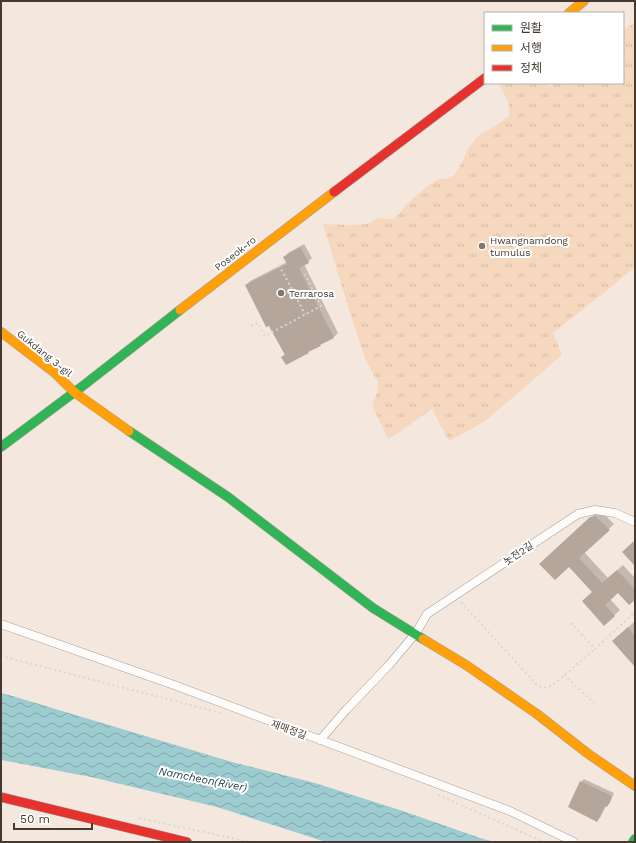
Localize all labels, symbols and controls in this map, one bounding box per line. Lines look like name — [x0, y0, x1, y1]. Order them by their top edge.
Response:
legend — [484, 12, 624, 84]
text: 원활 — [520, 21, 542, 35]
text: 서행 — [520, 41, 542, 55]
text: 정체 — [520, 61, 542, 75]
street label: Poseok-ro — [213, 234, 258, 273]
place label: Hwangnamdong tumulus — [490, 235, 569, 258]
marker: Hwangnamdong tumulus — [477, 241, 487, 251]
marker: Terrarosa — [276, 288, 286, 298]
place label: Terrarosa — [289, 288, 335, 299]
street label: Gukdang 3-gil — [15, 328, 74, 379]
street label: 놋전2길 — [501, 540, 535, 567]
street label: 재매정길 — [270, 718, 308, 741]
water label: Namcheon(River) — [158, 765, 248, 794]
scale bar — [14, 805, 92, 831]
text: 50 m — [20, 812, 50, 826]

